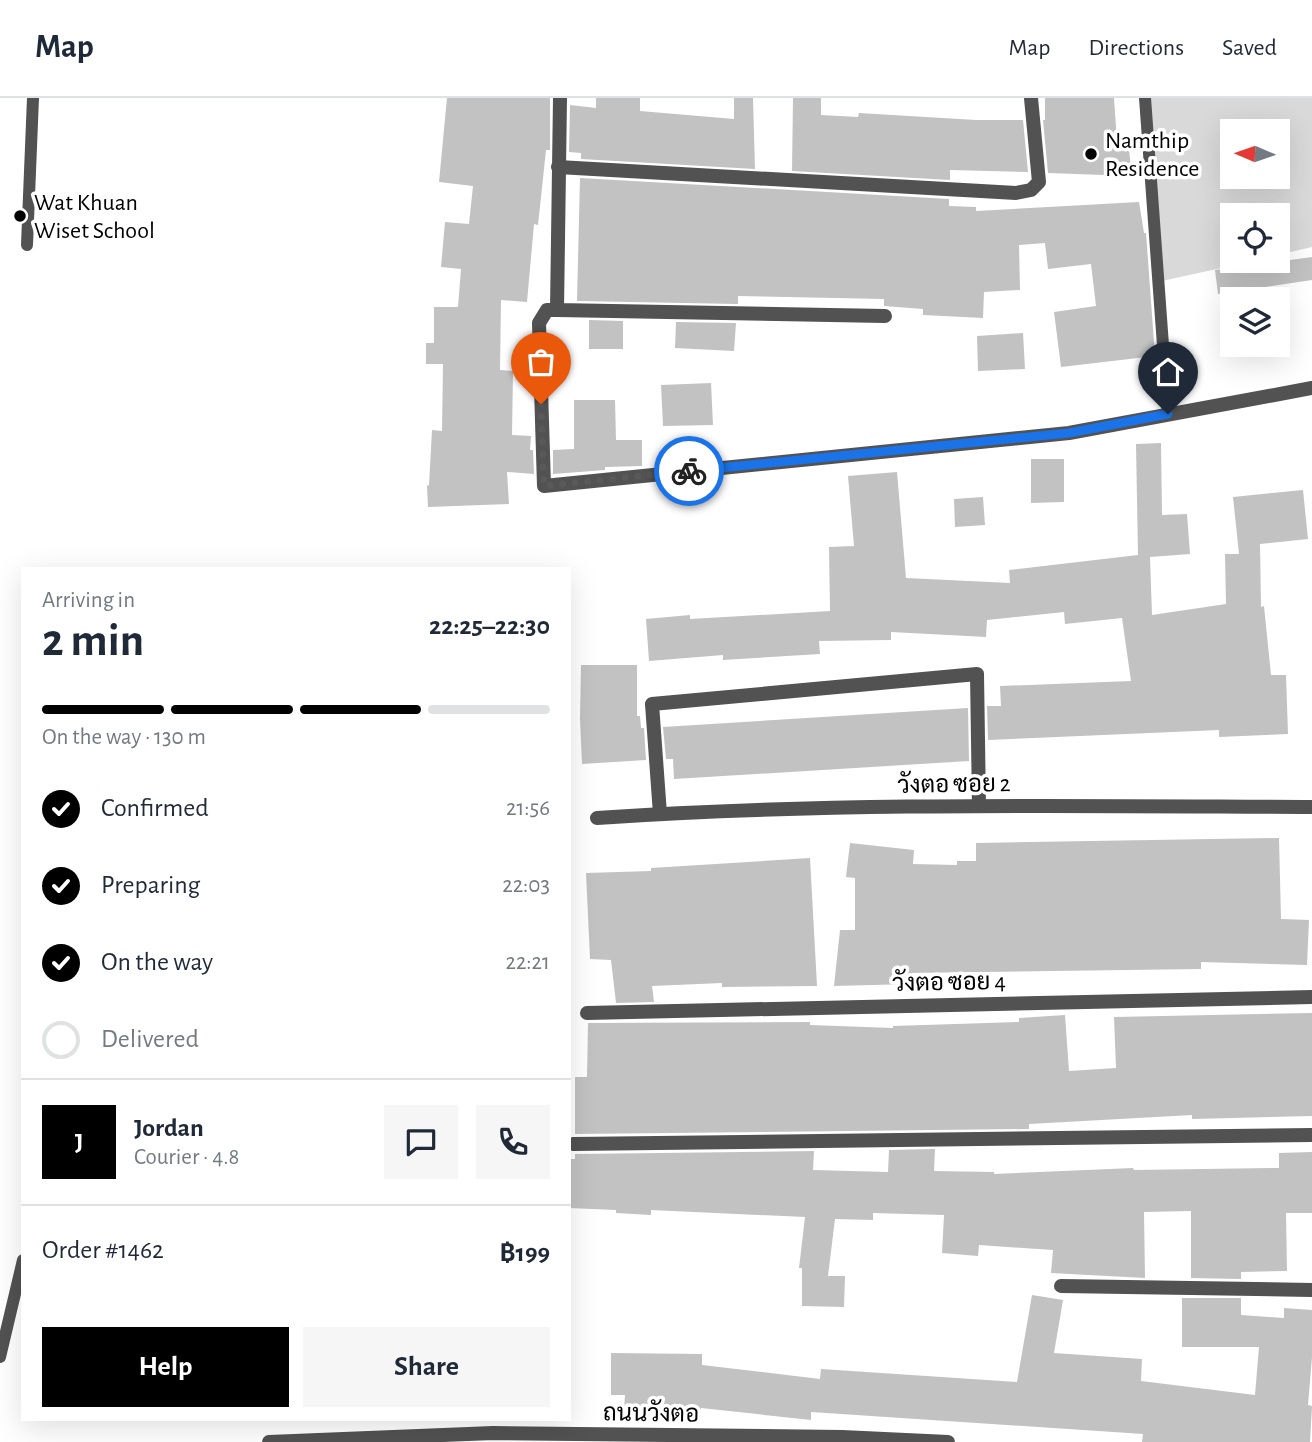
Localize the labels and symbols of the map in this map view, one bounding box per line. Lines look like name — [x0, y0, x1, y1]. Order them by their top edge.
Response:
north arrow — [1220, 119, 1290, 189]
place label: Namthip Residence — [1105, 129, 1199, 181]
marker: Namthip Residence — [1083, 146, 1099, 162]
place label: Wat Khuan Wiset School — [34, 191, 155, 243]
marker: Wat Khuan Wiset School — [12, 208, 28, 224]
pin — [511, 332, 571, 404]
pin — [1138, 342, 1198, 414]
courier — [654, 436, 724, 506]
street label: วังตอ ซอย 2 — [897, 769, 1011, 798]
street label: วังตอ ซอย 4 — [892, 967, 1006, 996]
street label: ถนนวังตอ — [603, 1398, 699, 1427]

